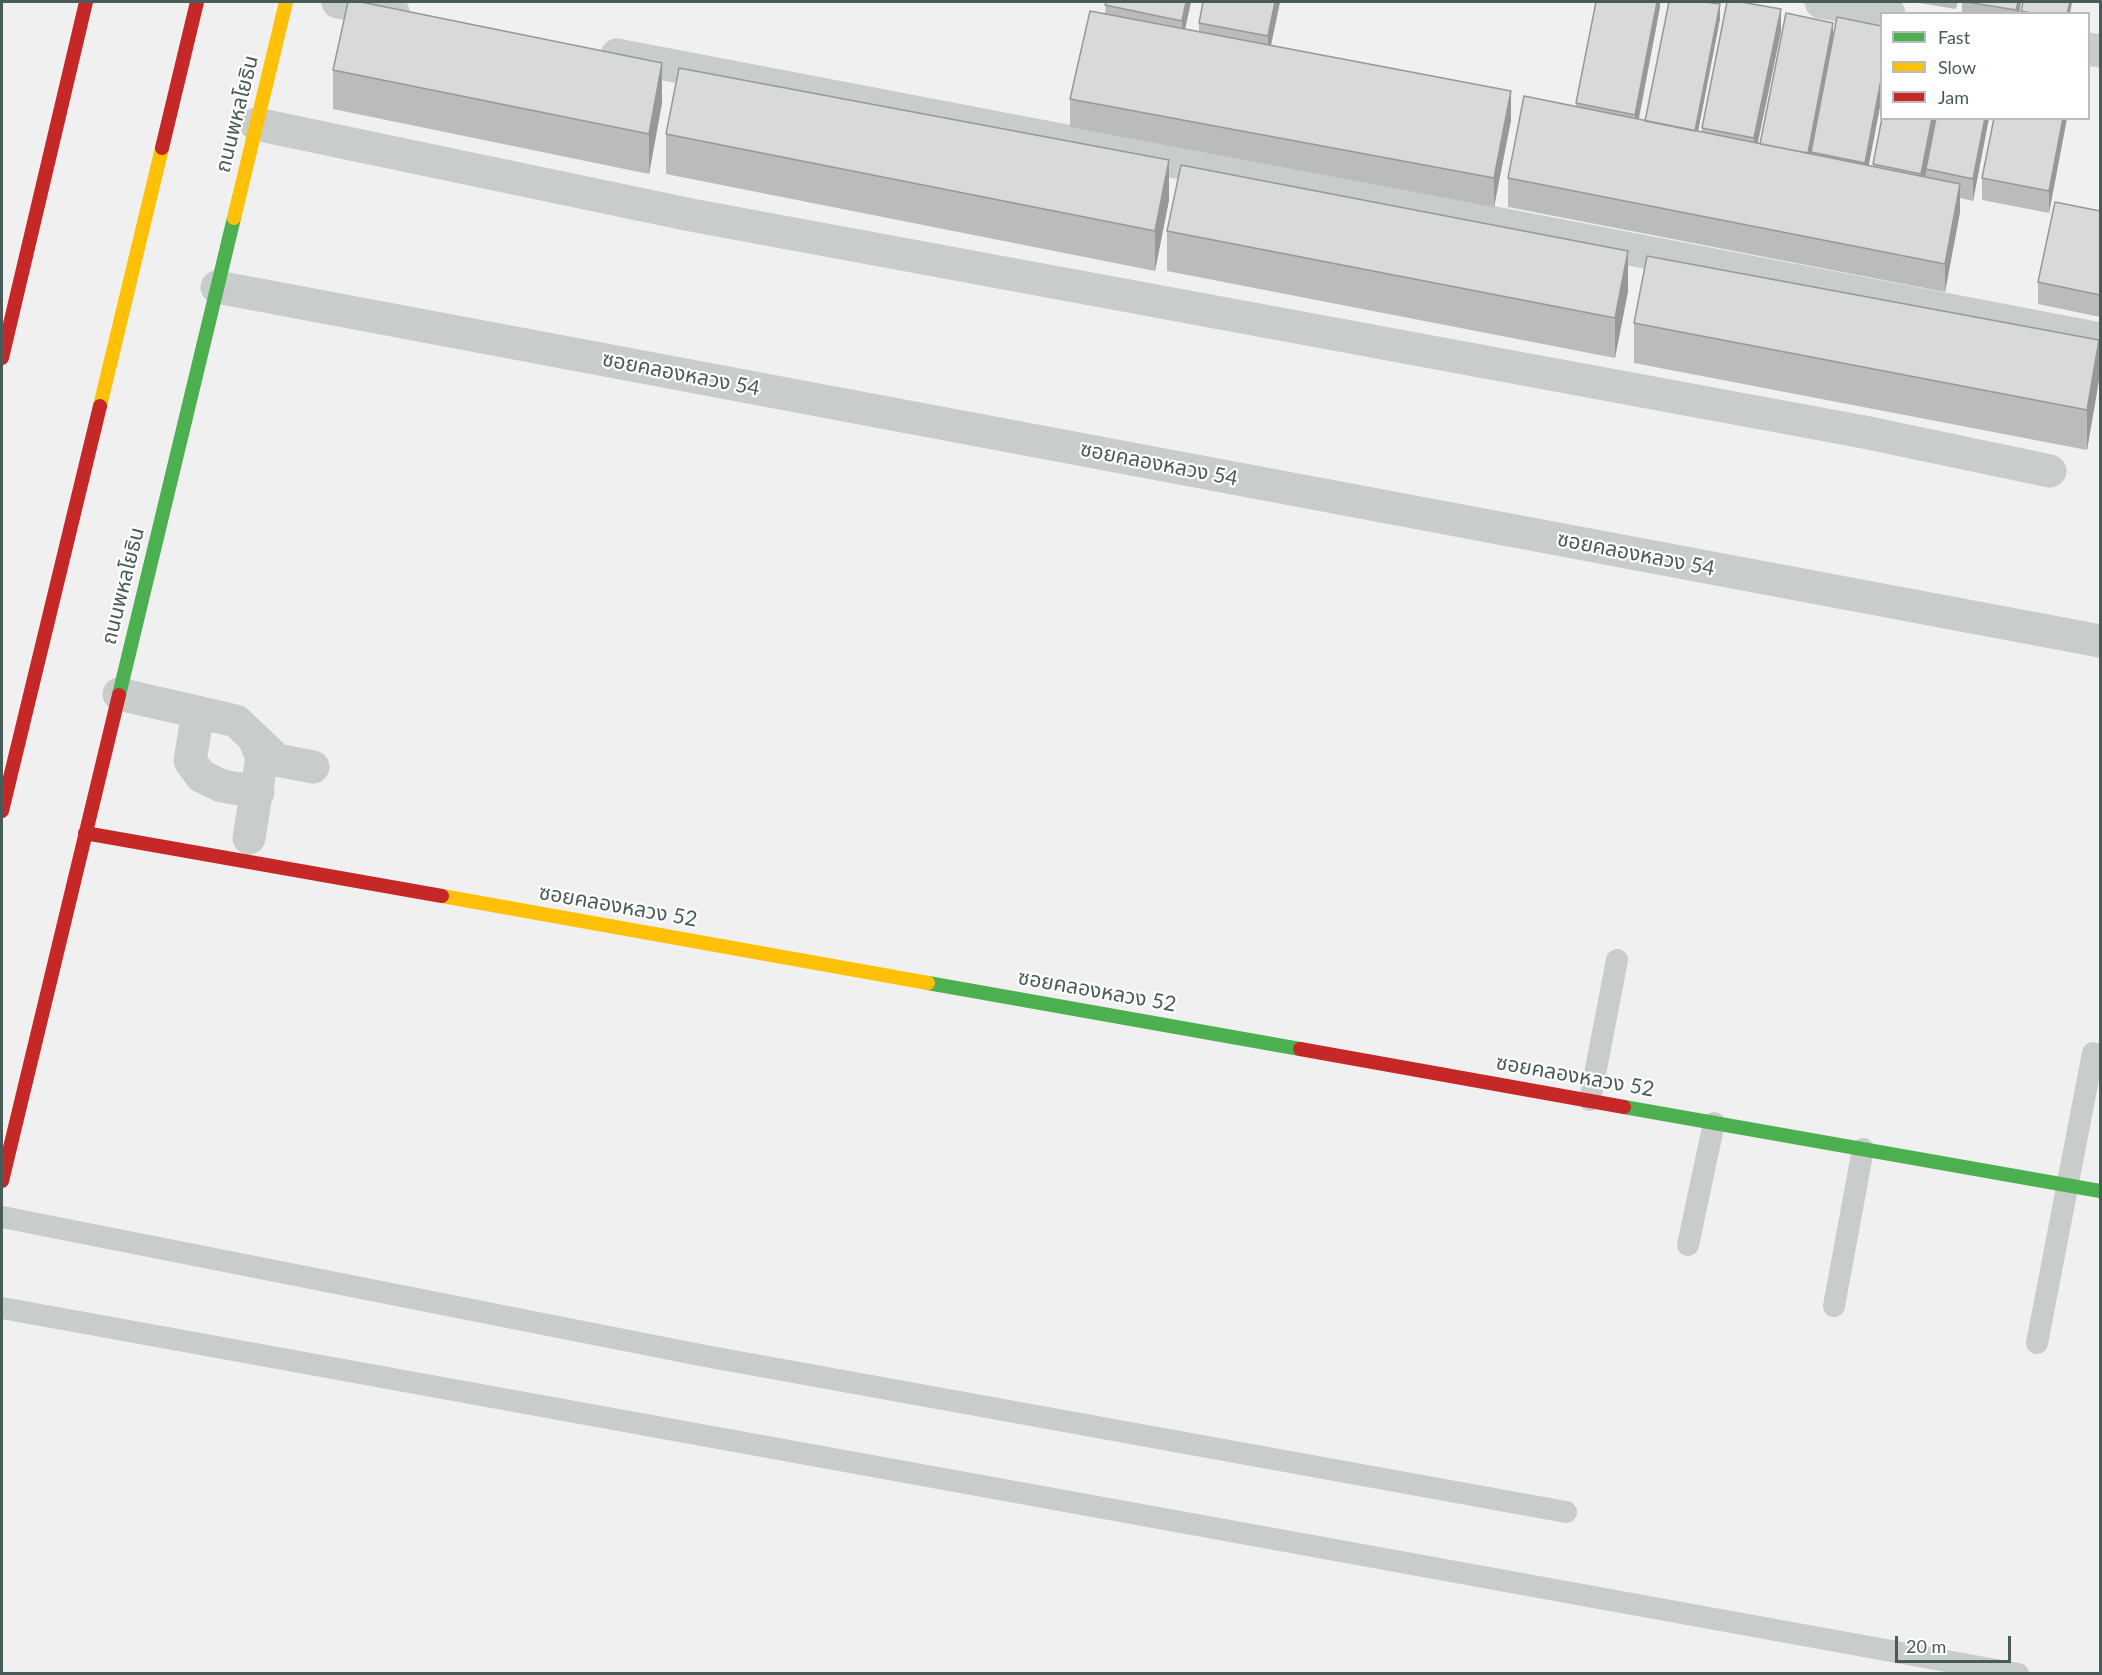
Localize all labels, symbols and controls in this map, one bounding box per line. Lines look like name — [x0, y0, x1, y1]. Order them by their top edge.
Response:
legend — [1880, 12, 2090, 120]
text: Fast — [1938, 26, 1970, 48]
street label: ถนนพหลโยธิน — [210, 53, 264, 175]
text: Slow — [1938, 56, 1976, 78]
text: Jam — [1938, 86, 1969, 108]
street label: ซอยคลองหลวง 54 — [600, 346, 762, 402]
street label: ซอยคลองหลวง 54 — [1078, 436, 1240, 492]
street label: ถนนพหลโยธิน — [96, 525, 150, 647]
street label: ซอยคลองหลวง 54 — [1555, 526, 1717, 582]
street label: ซอยคลองหลวง 52 — [537, 880, 699, 932]
street label: ซอยคลองหลวง 52 — [1016, 965, 1178, 1017]
street label: ซอยคลองหลวง 52 — [1494, 1050, 1656, 1102]
scale bar — [1898, 1624, 2014, 1662]
text: 20 m — [1906, 1635, 1946, 1657]

